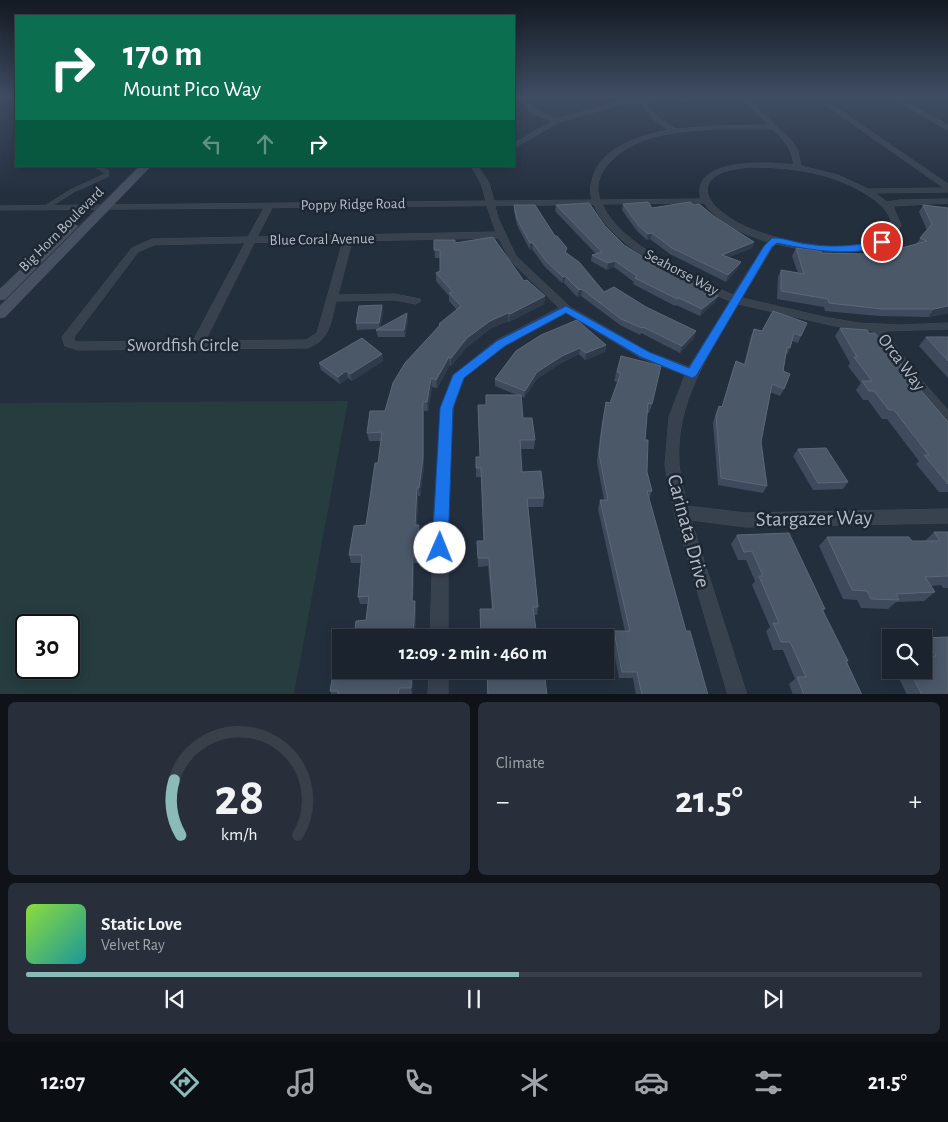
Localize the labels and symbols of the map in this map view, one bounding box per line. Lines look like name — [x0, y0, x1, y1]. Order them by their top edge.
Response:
street label: Big Horn Boulevard — [16, 184, 107, 275]
street label: Poppy Ridge Road — [301, 196, 406, 213]
pin — [861, 221, 903, 263]
street label: Blue Coral Avenue — [269, 231, 375, 248]
street label: Seahorse Way — [642, 247, 722, 298]
street label: Orca Way — [874, 331, 928, 395]
street label: Swordfish Circle — [127, 337, 239, 355]
street label: Carinata Drive — [663, 472, 714, 590]
street label: Stargazer Way — [755, 507, 873, 530]
position arrow — [413, 521, 465, 573]
speed limit sign: 30 — [15, 614, 80, 679]

